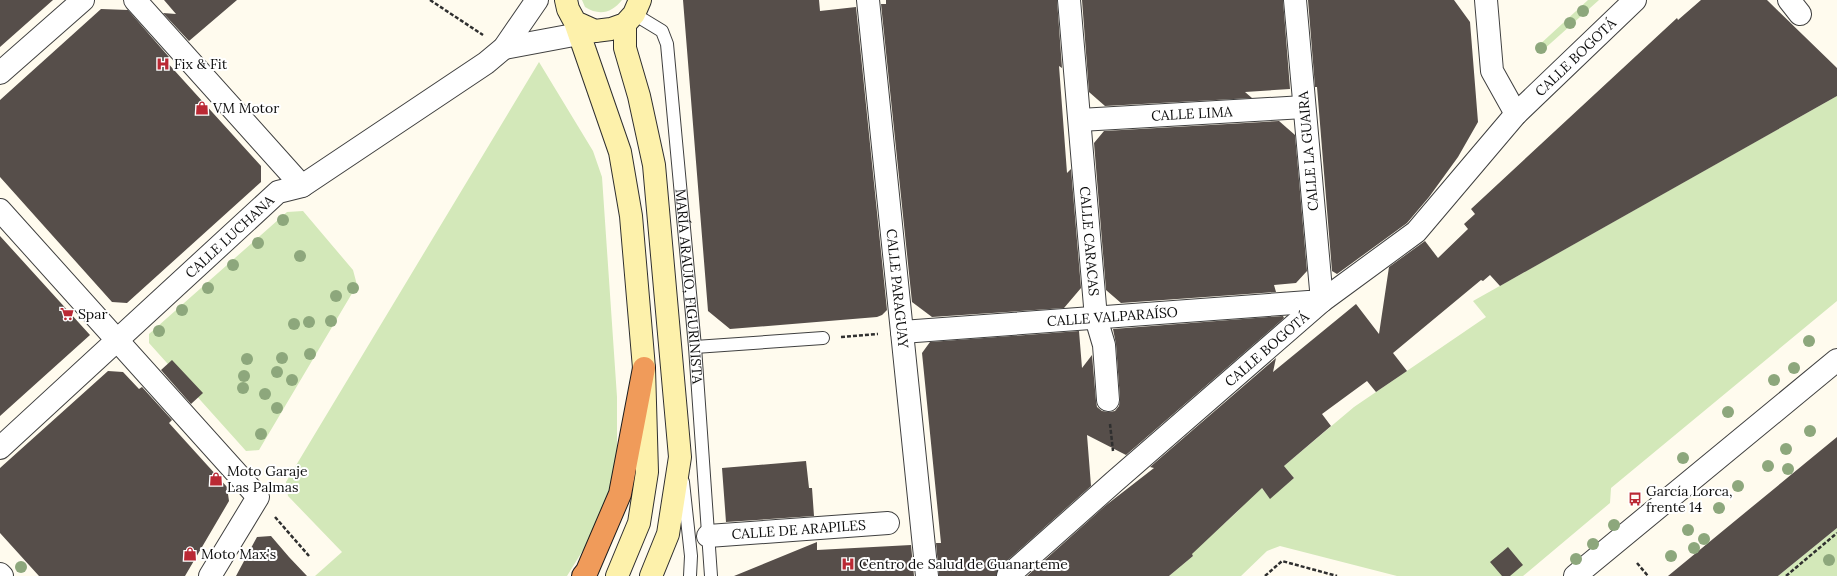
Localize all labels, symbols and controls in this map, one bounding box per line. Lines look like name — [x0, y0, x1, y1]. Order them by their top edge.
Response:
street label: CALLE BOGOTÁ — [1531, 14, 1620, 100]
place label: Fix & Fit — [174, 55, 228, 73]
hospital icon: Fix & Fit — [155, 56, 171, 72]
street label: CALLE LA GUAIRA — [1294, 90, 1322, 212]
place label: VM Motor — [212, 99, 279, 117]
shop icon: VM Motor — [194, 100, 210, 116]
street label: CALLE LIMA — [1151, 102, 1233, 125]
street label: CALLE CARACAS — [1076, 186, 1103, 297]
street label: MARÍA ARAUJO, FIGURINISTA — [671, 188, 707, 385]
street label: CALLE LUCHANA — [181, 191, 278, 282]
street label: CALLE PARAGUAY — [882, 228, 913, 350]
street label: CALLE VALPARAÍSO — [1046, 303, 1179, 330]
place label: Spar — [78, 305, 108, 323]
supermarket icon: Spar — [59, 306, 75, 322]
street label: CALLE BOGOTÁ — [1221, 308, 1313, 391]
place label: Moto Garaje Las Palmas — [227, 462, 308, 496]
shop icon: Moto Garaje Las Palmas — [208, 471, 224, 487]
place label: García Lorca, frente 14 — [1646, 482, 1733, 516]
bus stop icon: García Lorca, frente 14 — [1627, 491, 1643, 507]
street label: CALLE DE ARAPILES — [731, 516, 867, 543]
place label: Moto Max's — [201, 545, 276, 563]
shop icon: Moto Max's — [182, 546, 198, 562]
place label: Centro de Salud de Guanarteme — [859, 555, 1068, 573]
hospital icon: Centro de Salud de Guanarteme — [840, 556, 856, 572]

